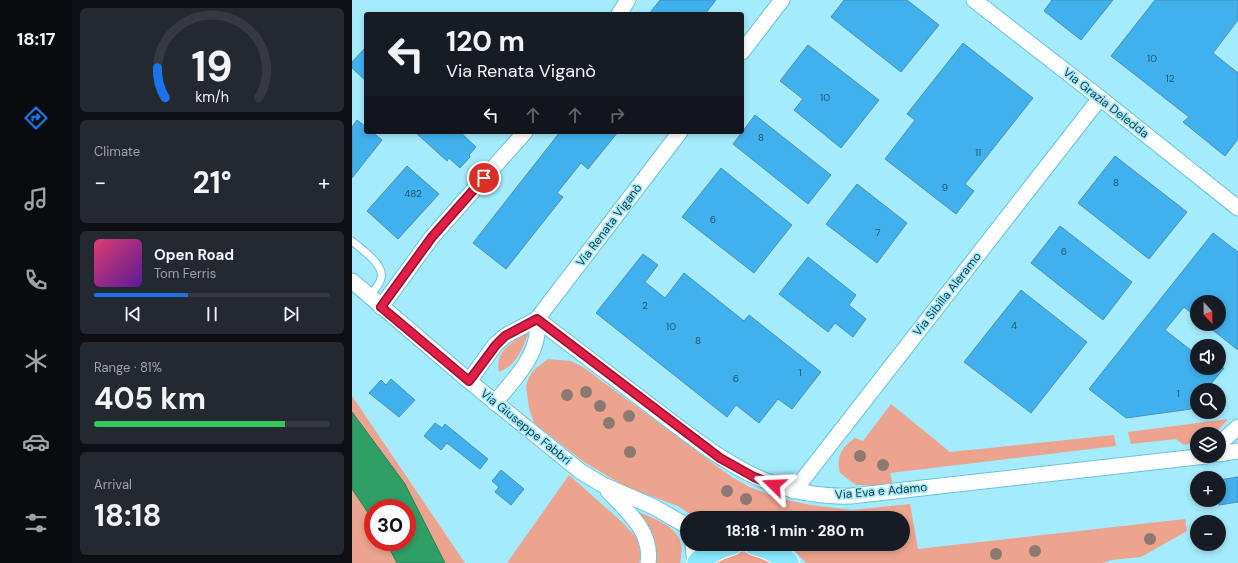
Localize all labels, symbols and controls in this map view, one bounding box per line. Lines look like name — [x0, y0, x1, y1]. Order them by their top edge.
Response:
text: 120 m — [446, 23, 525, 60]
text: 18:17 — [17, 27, 55, 51]
icon: left — [380, 28, 432, 80]
text: 19 — [191, 40, 233, 94]
house number: 10 — [1147, 52, 1157, 65]
text: Via Renata Viganò — [446, 59, 596, 83]
street label: Via Grazia Deledda — [1060, 64, 1152, 142]
house number: 12 — [1166, 72, 1175, 85]
text: km/h — [195, 88, 229, 106]
house number: 10 — [820, 91, 830, 104]
icon: directions — [22, 104, 50, 132]
icon: left — [480, 104, 502, 126]
icon: ahead — [522, 104, 544, 126]
icon: ahead — [564, 104, 586, 126]
icon: right — [606, 104, 628, 126]
house number: 8 — [758, 131, 764, 144]
text: Climate — [94, 143, 140, 160]
house number: 11 — [975, 146, 981, 159]
pin — [467, 161, 501, 195]
text: 21° — [192, 163, 232, 202]
icon: arrive — [473, 167, 495, 189]
text: − — [94, 168, 106, 197]
text: + — [318, 168, 330, 197]
house number: 8 — [1113, 176, 1119, 189]
street label: Via Renata Viganò — [573, 180, 645, 270]
house number: 9 — [942, 181, 948, 194]
icon: music — [22, 185, 50, 213]
house number: 482 — [404, 187, 422, 200]
house number: 6 — [710, 213, 716, 226]
house number: 7 — [875, 226, 881, 239]
text: Open Road — [154, 245, 234, 265]
house number: 6 — [1061, 245, 1067, 258]
street label: Via Sibilla Aleramo — [909, 249, 985, 339]
text: Tom Ferris — [154, 265, 216, 282]
icon: phone — [22, 266, 50, 294]
north arrow — [1190, 295, 1226, 331]
map controls — [1190, 295, 1226, 551]
house number: 2 — [642, 299, 648, 312]
icon: previous — [122, 303, 144, 325]
icon: pause — [201, 303, 223, 325]
icon: next — [280, 303, 302, 325]
house number: 4 — [1011, 319, 1017, 332]
house number: 10 — [666, 320, 676, 333]
house number: 8 — [695, 334, 701, 347]
button: sound — [1190, 339, 1226, 375]
icon: climate — [22, 347, 50, 375]
text: Range · 81% — [94, 359, 162, 376]
house number: 1 — [798, 366, 802, 379]
house number: 6 — [733, 372, 739, 385]
text: 405 km — [94, 379, 206, 418]
button: search — [1190, 383, 1226, 419]
street label: Via Giuseppe Fabbri — [477, 385, 575, 469]
house number: 1 — [1176, 387, 1180, 400]
button: layers — [1190, 427, 1226, 463]
icon: car — [22, 428, 50, 456]
position arrow — [753, 464, 795, 506]
button: + — [1190, 471, 1226, 507]
text: Arrival — [94, 476, 132, 493]
street label: Via Eva e Adamo — [834, 479, 928, 503]
text: 18:18 — [94, 496, 161, 535]
speed limit sign: 30 — [364, 499, 416, 551]
icon: filters — [22, 509, 50, 537]
button: − — [1190, 515, 1226, 551]
text: 18:18 · 1 min · 280 m — [726, 521, 864, 541]

